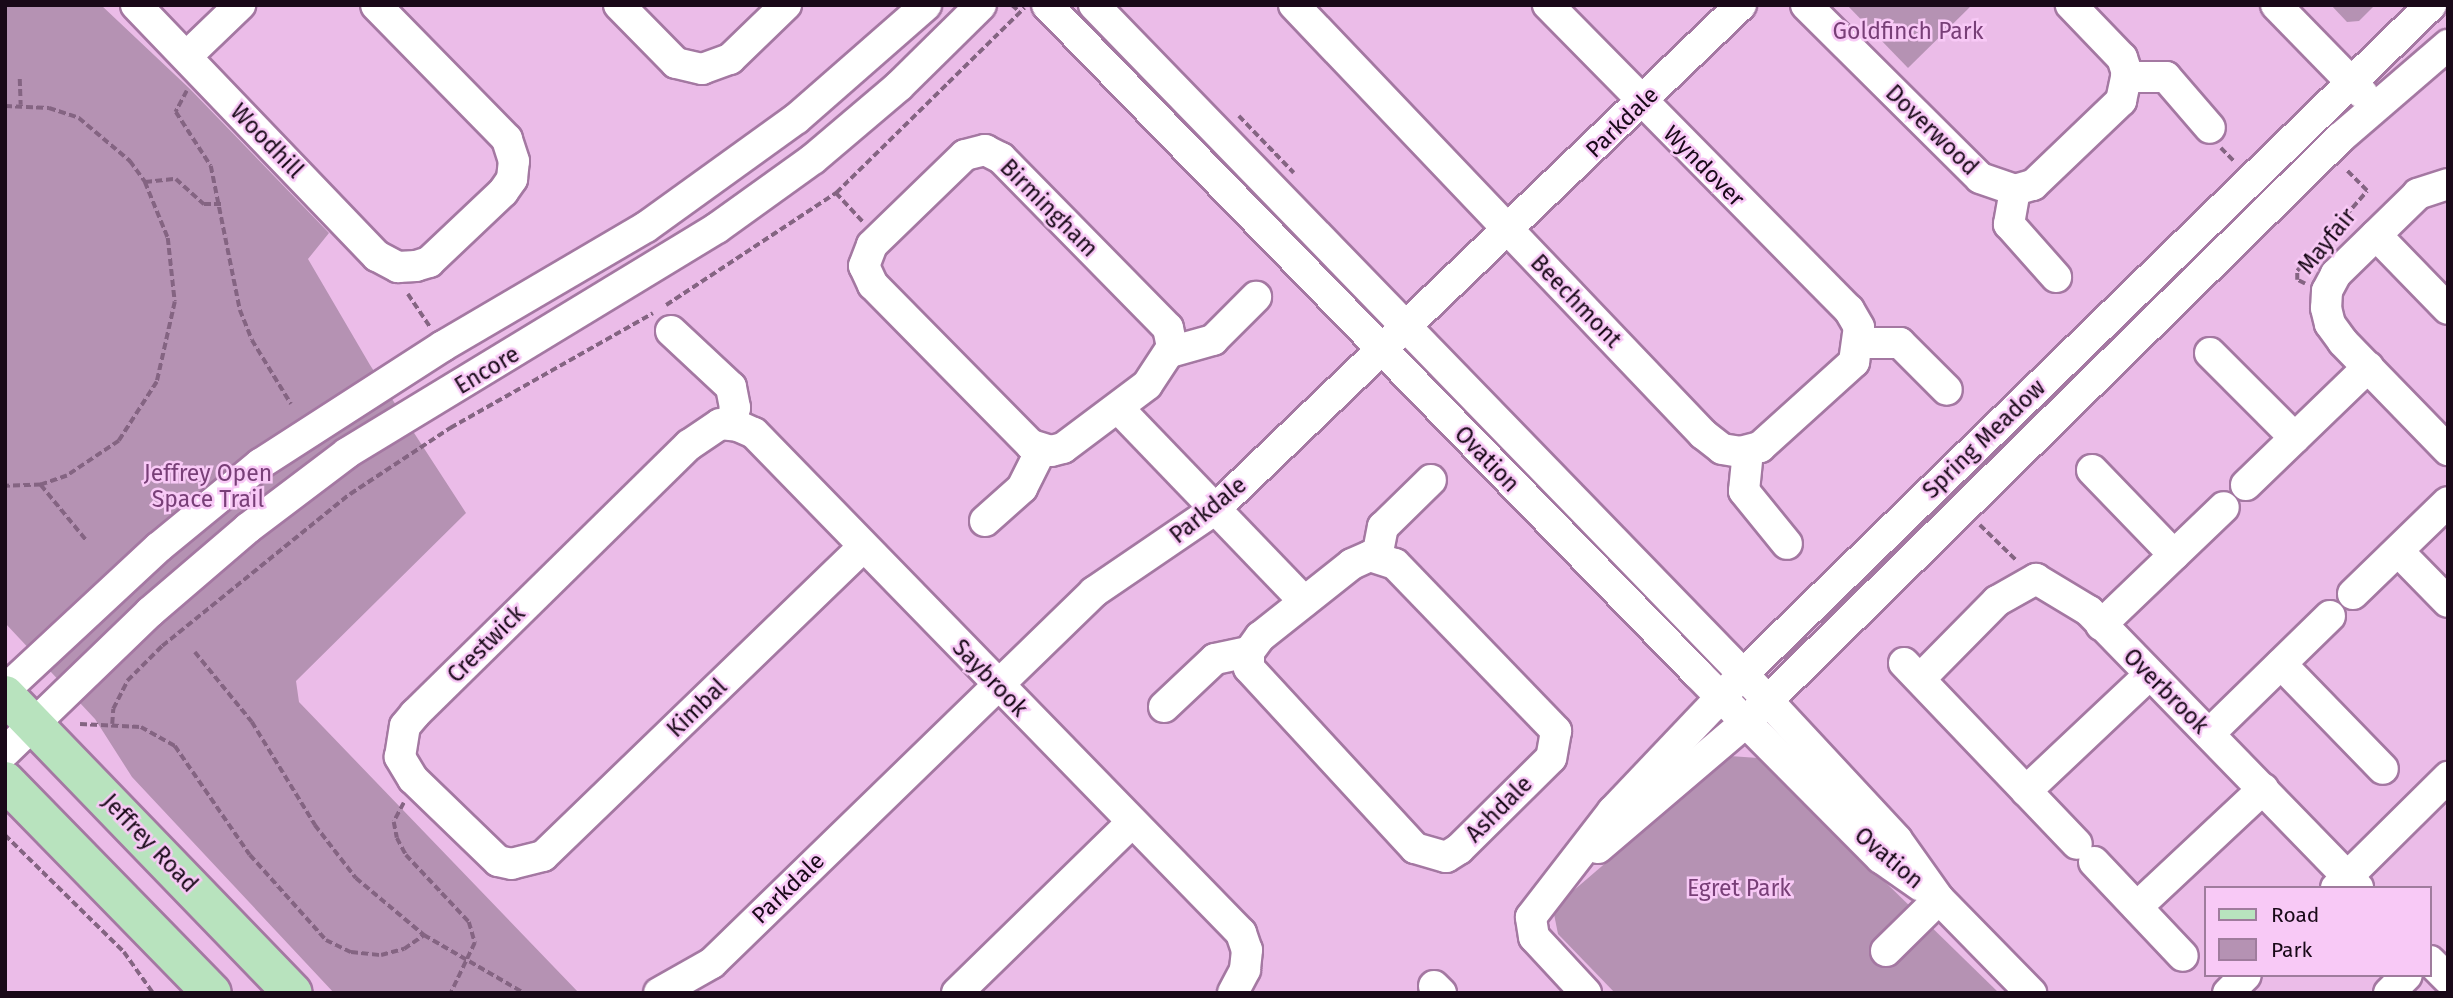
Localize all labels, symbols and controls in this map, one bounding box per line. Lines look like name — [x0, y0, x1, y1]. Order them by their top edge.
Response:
park label: Goldfinch Park — [1833, 17, 1983, 45]
street label: Doverwood — [1880, 79, 1984, 181]
street label: Parkdale — [1580, 81, 1664, 163]
street label: Woodhill — [225, 98, 309, 184]
street label: Wyndover — [1658, 120, 1750, 212]
street label: Birmingham — [994, 153, 1104, 263]
street label: Mayfair — [2292, 203, 2362, 279]
street label: Beechmont — [1525, 249, 1627, 353]
street label: Encore — [450, 340, 524, 400]
street label: Spring Meadow — [1917, 374, 2051, 504]
street label: Ovation — [1449, 420, 1525, 498]
park label: Jeffrey Open Space Trail — [144, 459, 272, 513]
street label: Parkdale — [1164, 471, 1252, 549]
street label: Crestwick — [442, 600, 530, 688]
street label: Saybrook — [947, 634, 1033, 722]
street label: Overbrook — [2118, 643, 2214, 739]
street label: Kimbal — [661, 673, 733, 743]
street label: Ashdale — [1460, 770, 1538, 848]
street label: Jeffrey Road — [96, 788, 204, 898]
street label: Ovation — [1849, 821, 1929, 895]
street label: Parkdale — [746, 847, 830, 929]
park label: Egret Park — [1687, 874, 1791, 902]
legend — [2204, 886, 2432, 977]
text: Road — [2271, 902, 2319, 928]
text: Park — [2271, 937, 2312, 963]

